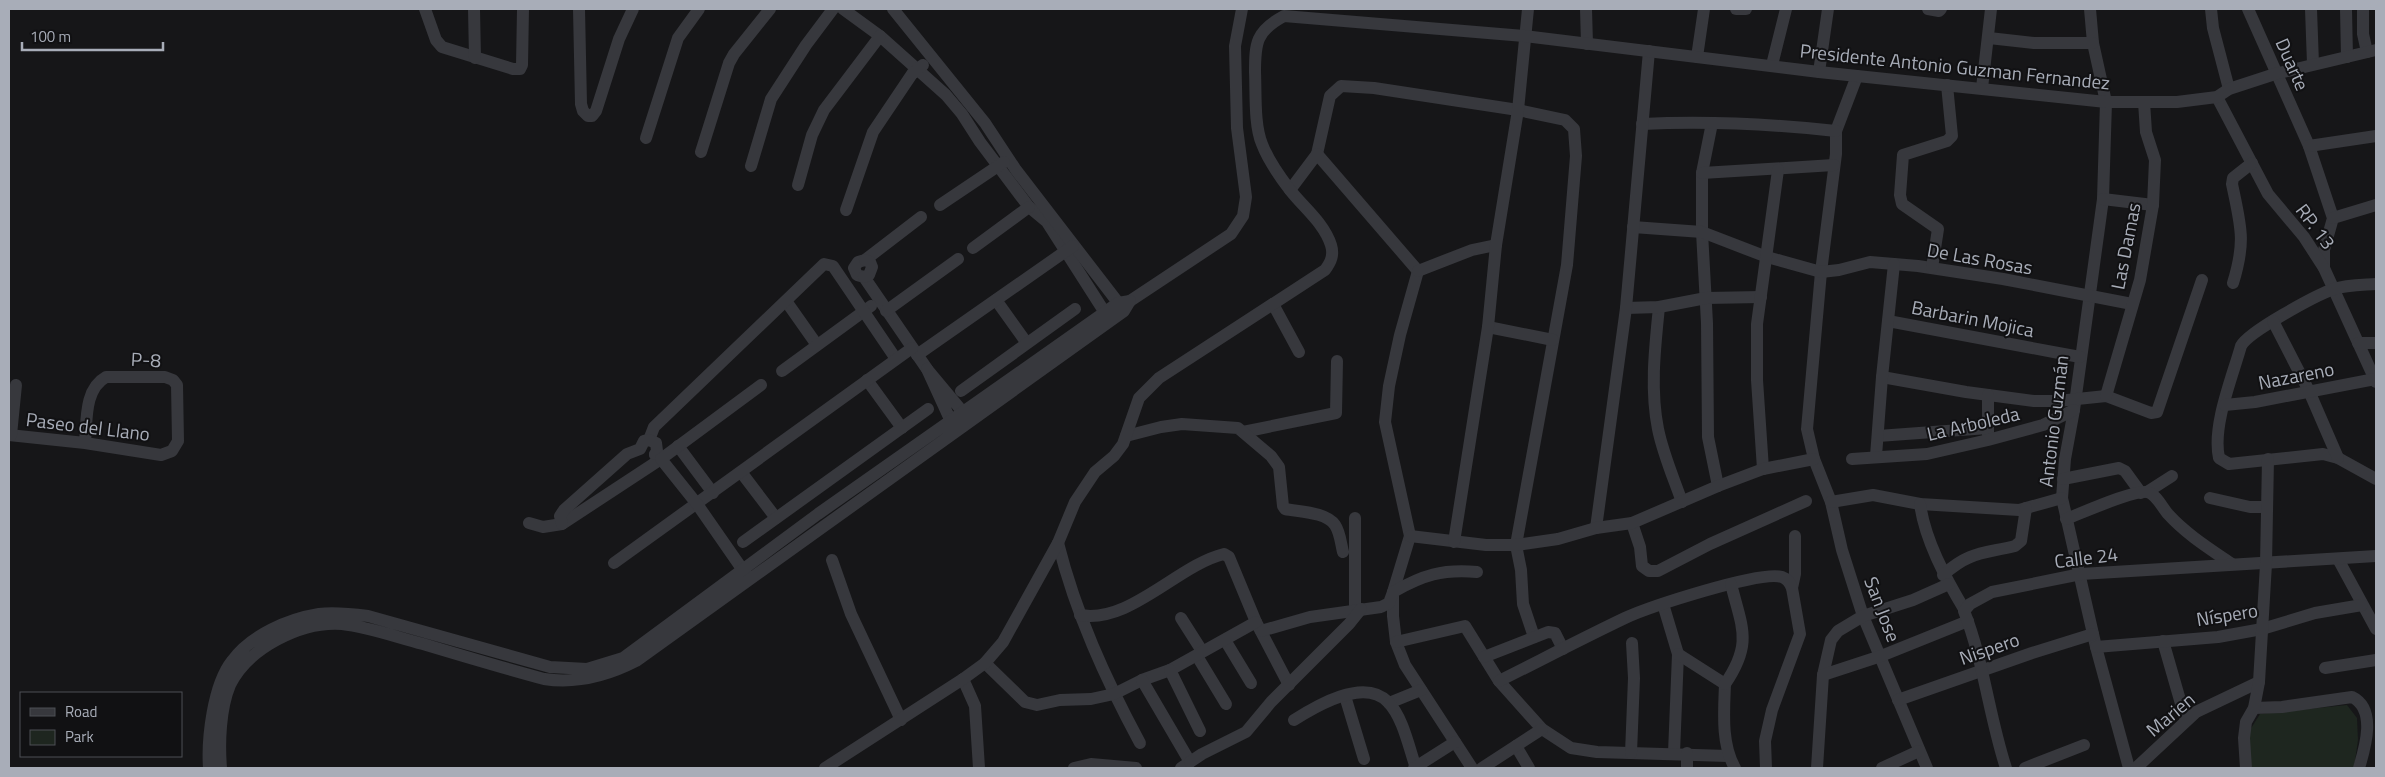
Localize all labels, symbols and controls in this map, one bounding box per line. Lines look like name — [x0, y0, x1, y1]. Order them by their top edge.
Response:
scale bar — [22, 20, 164, 52]
text: 100 m — [30, 25, 71, 48]
street label: Duarte — [2269, 33, 2317, 95]
street label: Presidente Antonio Guzman Fernandez — [1799, 35, 2111, 97]
street label: RP. 13 — [2289, 197, 2343, 255]
street label: Las Damas — [2102, 200, 2148, 292]
street label: De Las Rosas — [1925, 234, 2035, 282]
street label: Barbarin Mojica — [1909, 292, 2037, 344]
street label: P-8 — [130, 344, 162, 374]
street label: Antonio Guzmán — [2031, 353, 2075, 489]
street label: Nazareno — [2256, 353, 2336, 397]
street label: La Arboleda — [1924, 398, 2023, 448]
street label: Paseo del Llano — [24, 404, 152, 448]
street label: Calle 24 — [2053, 539, 2119, 575]
street label: San Jose — [1857, 572, 1909, 646]
street label: Níspero — [2194, 595, 2260, 633]
street label: Nispero — [1955, 624, 2023, 672]
street label: Marien — [2139, 685, 2201, 743]
legend — [20, 692, 182, 757]
text: Road — [65, 700, 97, 723]
text: Park — [65, 725, 94, 748]

